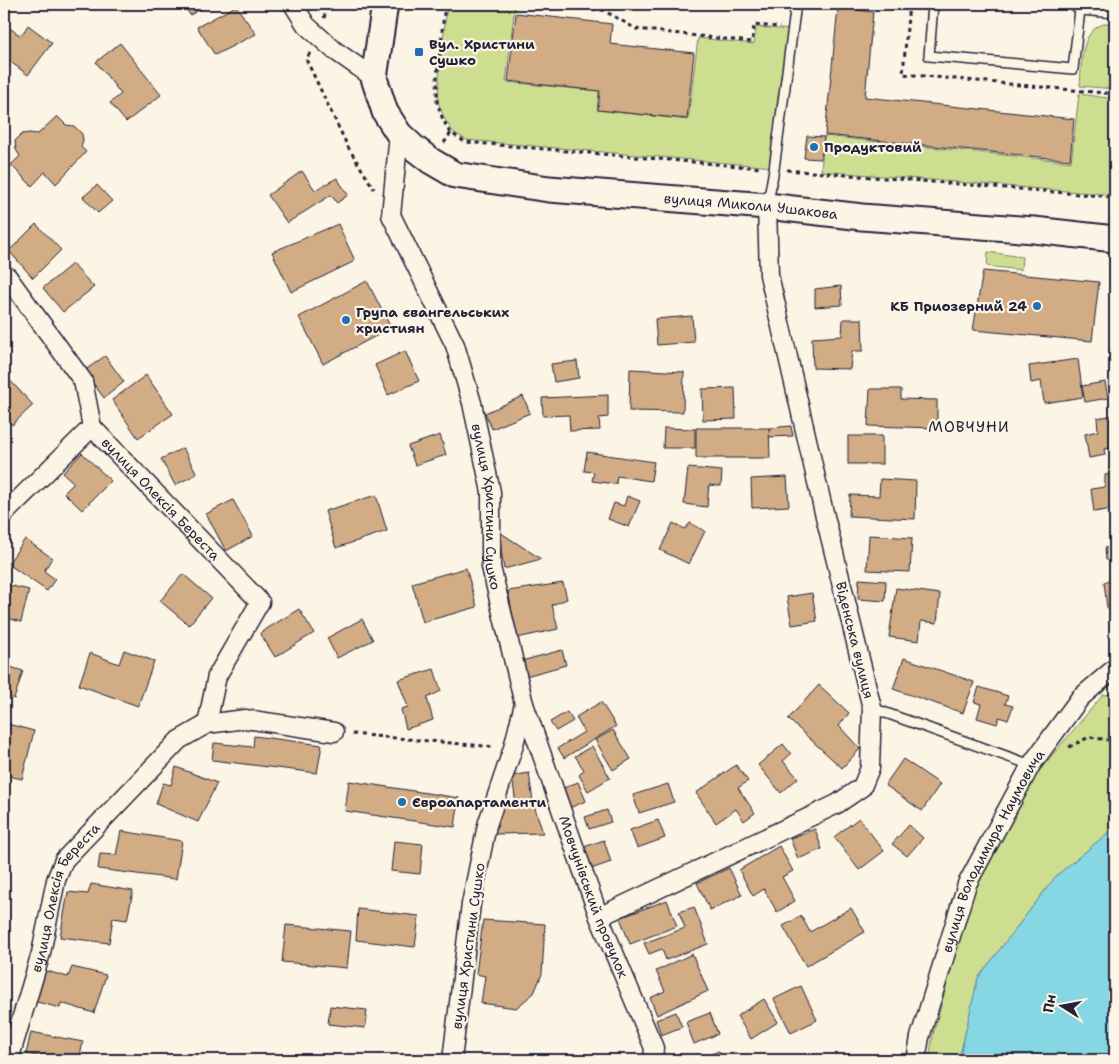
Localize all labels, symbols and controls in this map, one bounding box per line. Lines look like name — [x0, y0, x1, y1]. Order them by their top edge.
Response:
place label: Вул. Христини Сушко — [429, 35, 535, 69]
marker: Вул. Христини Сушко — [413, 46, 425, 58]
place label: Продуктовий — [824, 138, 922, 156]
marker: Продуктовий — [808, 141, 820, 153]
street label: вулиця Миколи Ушакова — [663, 189, 839, 223]
place label: КБ Приозерний 24 — [890, 297, 1027, 315]
marker: КБ Приозерний 24 — [1031, 300, 1043, 312]
place label: Група євангельських християн — [356, 303, 509, 337]
marker: Група євангельських християн — [340, 314, 352, 326]
district label: МОВЧУНИ — [928, 417, 1010, 437]
street label: вулиця Христини Сушко — [468, 422, 505, 592]
street label: вулиця Олексія Береста — [98, 433, 224, 564]
street label: Віденська вулиця — [832, 580, 878, 700]
street label: вулиця Володимира Наумовича — [938, 746, 1049, 955]
place label: Євроапартаменти — [412, 793, 547, 811]
marker: Євроапартаменти — [396, 796, 408, 808]
street label: Мовчунівський провулок — [555, 813, 633, 981]
street label: вулиця Олексія Береста — [27, 819, 104, 974]
street label: вулиця Христини Сушко — [447, 862, 489, 1030]
north arrow — [1036, 982, 1086, 1032]
text: Пн — [1039, 993, 1060, 1014]

